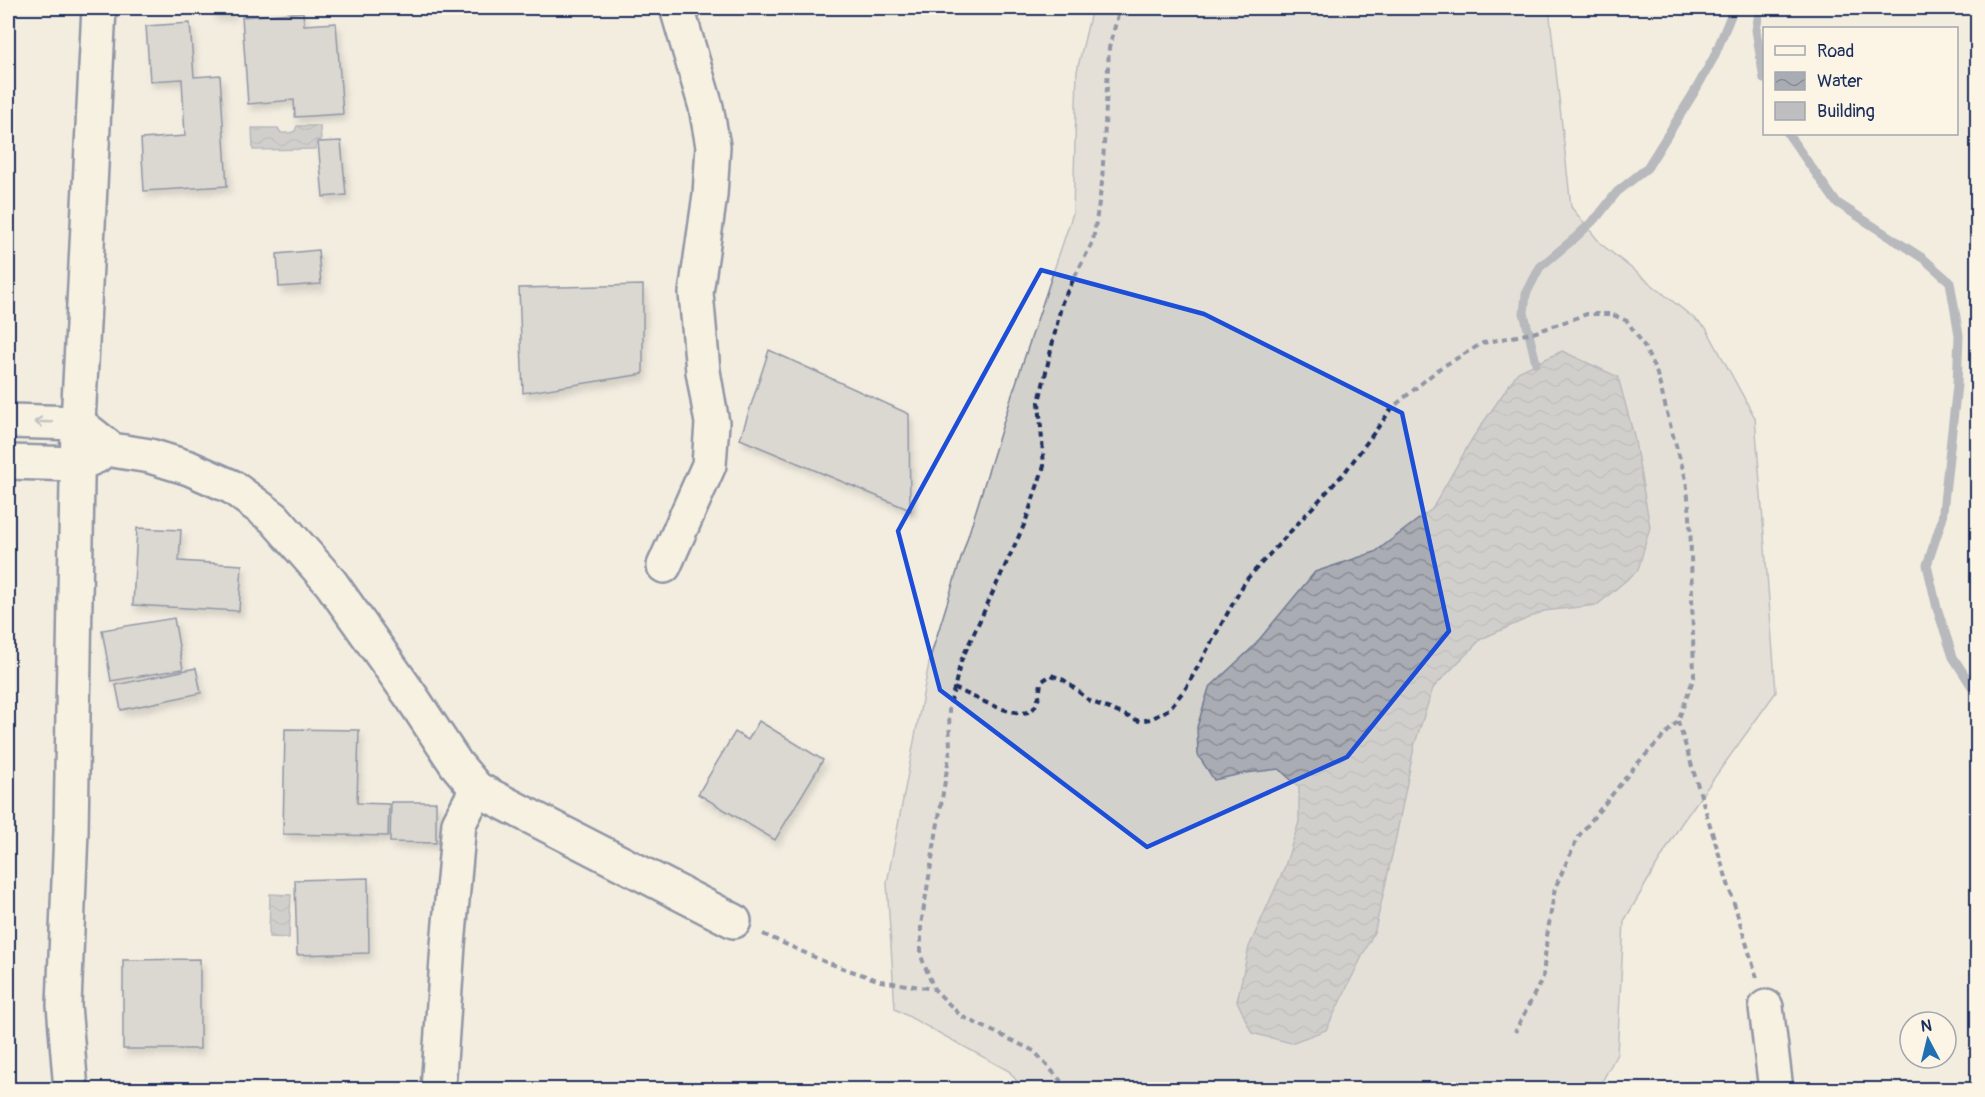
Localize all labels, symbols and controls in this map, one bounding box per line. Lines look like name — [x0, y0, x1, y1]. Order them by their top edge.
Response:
legend — [1763, 27, 1958, 135]
text: Road — [1817, 40, 1854, 63]
text: Water — [1817, 70, 1863, 93]
text: Building — [1817, 100, 1875, 123]
one-way arrow — [33, 416, 53, 428]
north arrow — [1898, 1010, 1958, 1070]
text: N — [1920, 1015, 1933, 1037]

